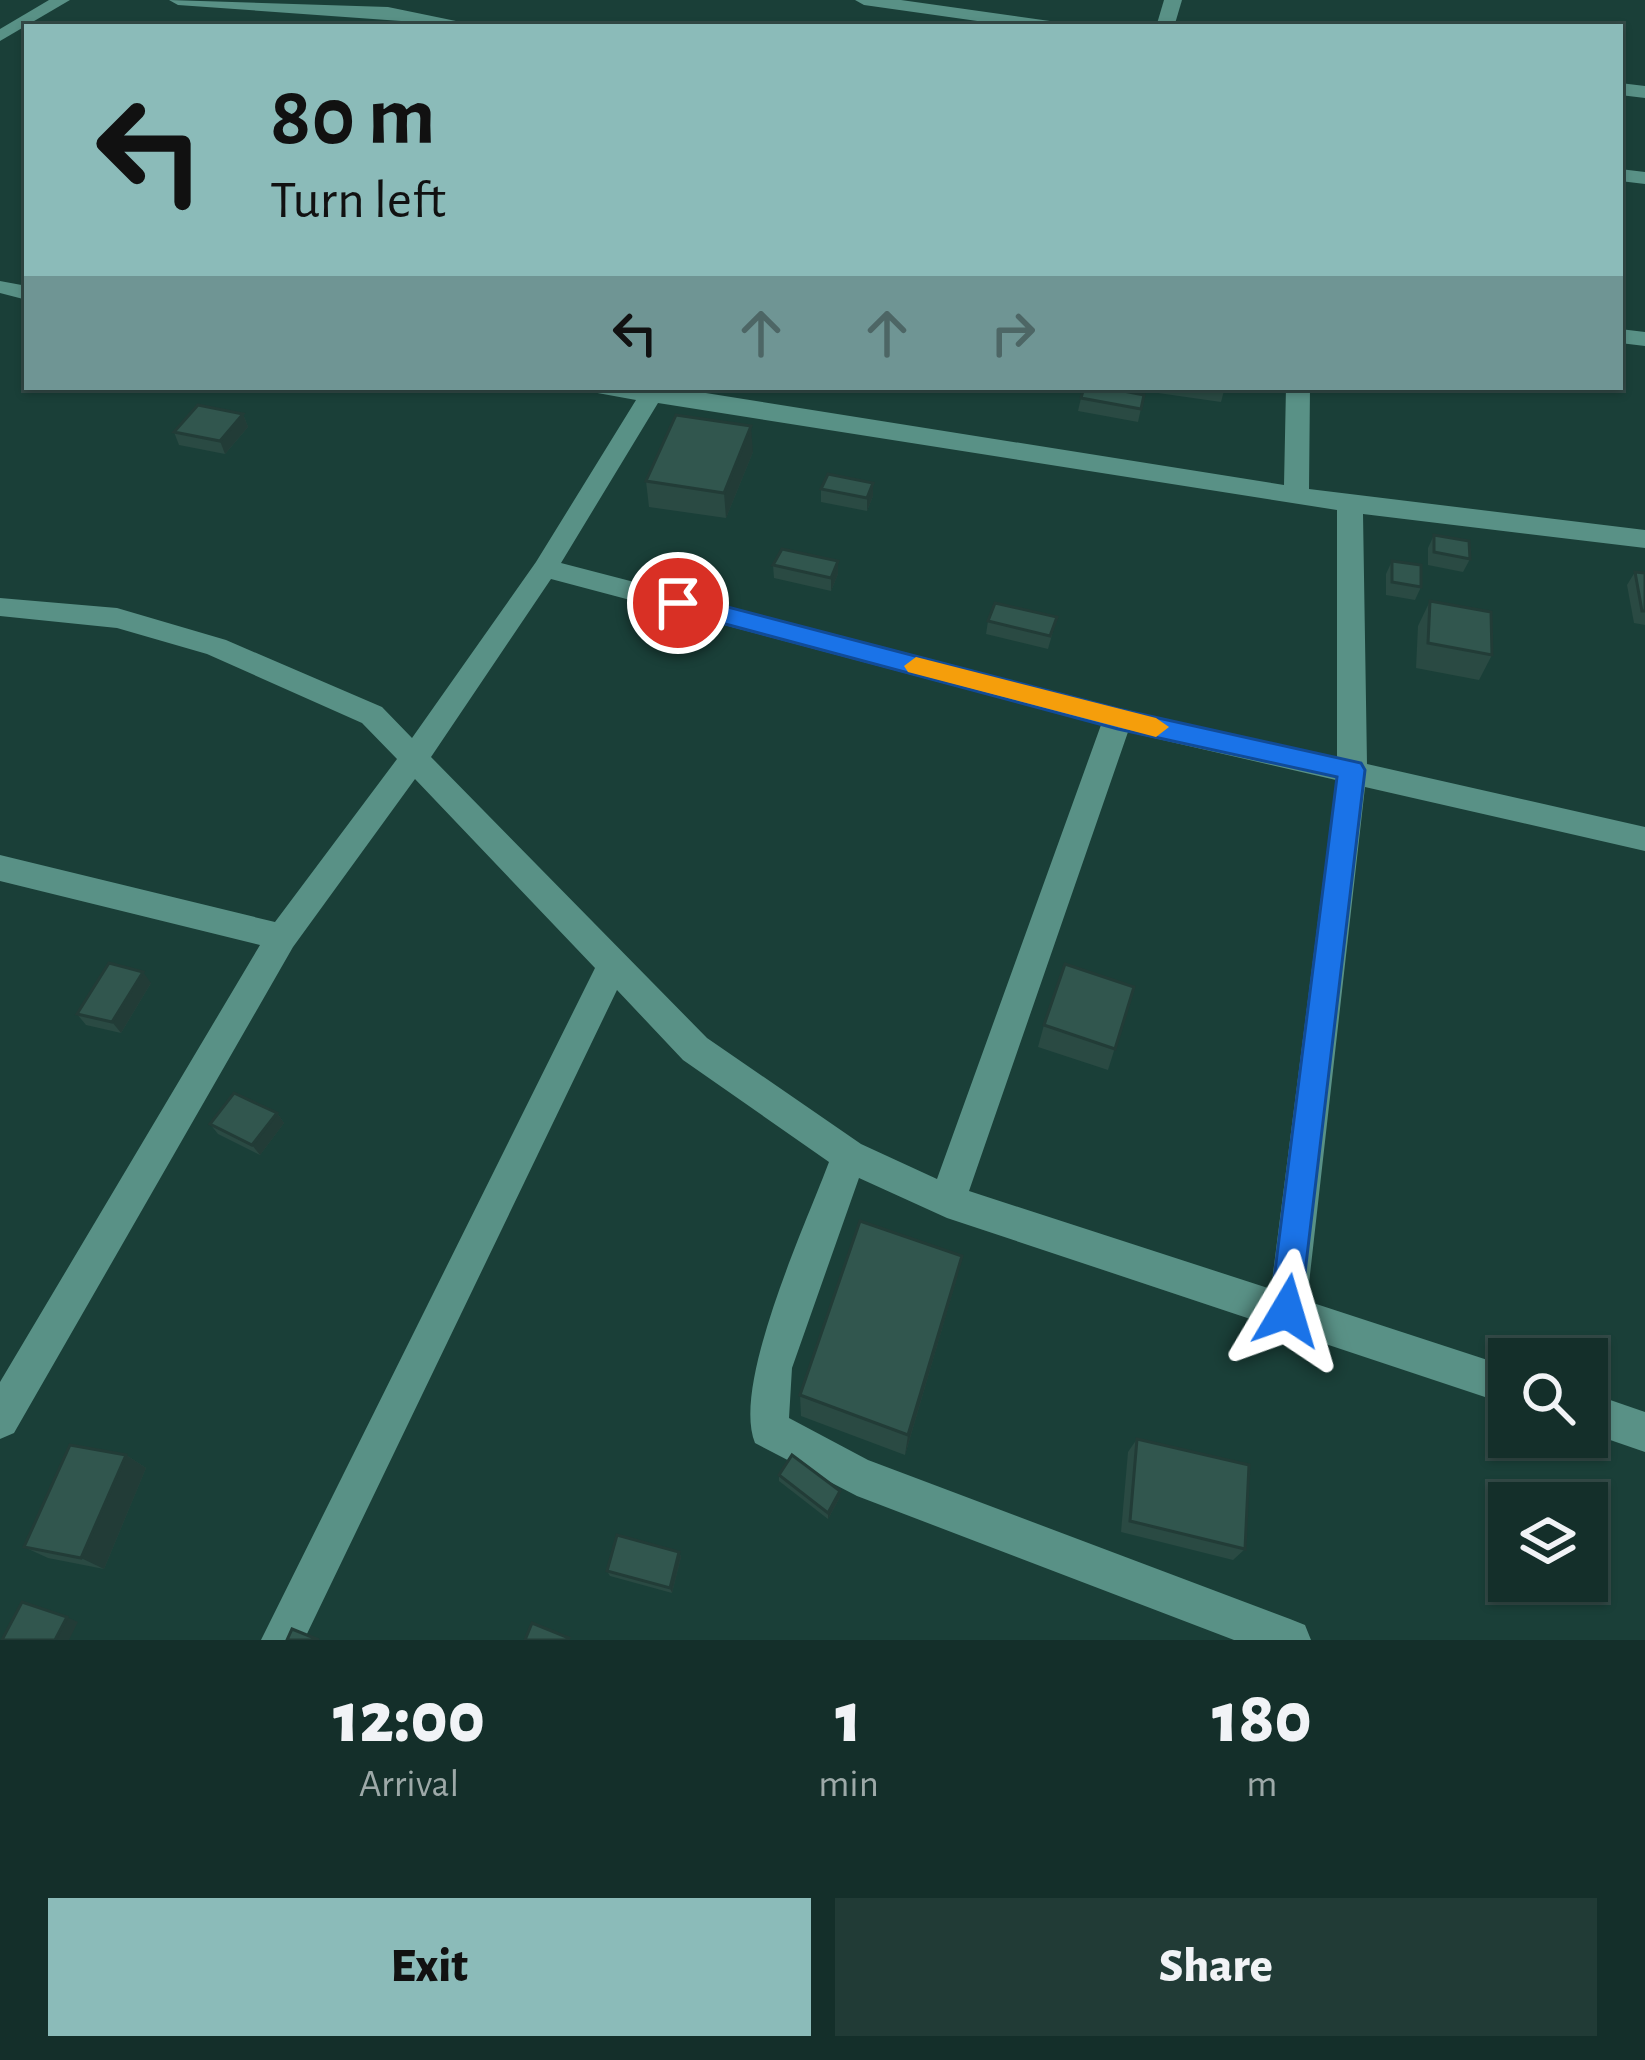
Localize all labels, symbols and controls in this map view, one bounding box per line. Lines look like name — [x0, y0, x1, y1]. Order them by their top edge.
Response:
icon: left — [72, 72, 228, 228]
text: 80 m — [270, 76, 436, 160]
text: Turn left — [270, 174, 446, 228]
icon: left — [602, 300, 668, 366]
icon: ahead — [728, 300, 794, 366]
icon: ahead — [854, 300, 920, 366]
icon: right — [980, 300, 1046, 366]
pin — [627, 552, 729, 654]
icon: arrive — [645, 570, 711, 636]
position arrow — [1224, 1248, 1350, 1374]
map controls — [1488, 1338, 1608, 1602]
button: search — [1488, 1338, 1608, 1458]
button: layers — [1488, 1482, 1608, 1602]
text: 12:00 — [333, 1683, 485, 1755]
text: 1 — [835, 1683, 862, 1755]
text: 180 — [1212, 1683, 1312, 1755]
text: Arrival — [359, 1765, 459, 1804]
text: min — [818, 1765, 879, 1804]
text: m — [1246, 1765, 1278, 1804]
button: Exit — [48, 1898, 811, 2036]
button: Share — [835, 1898, 1597, 2036]

